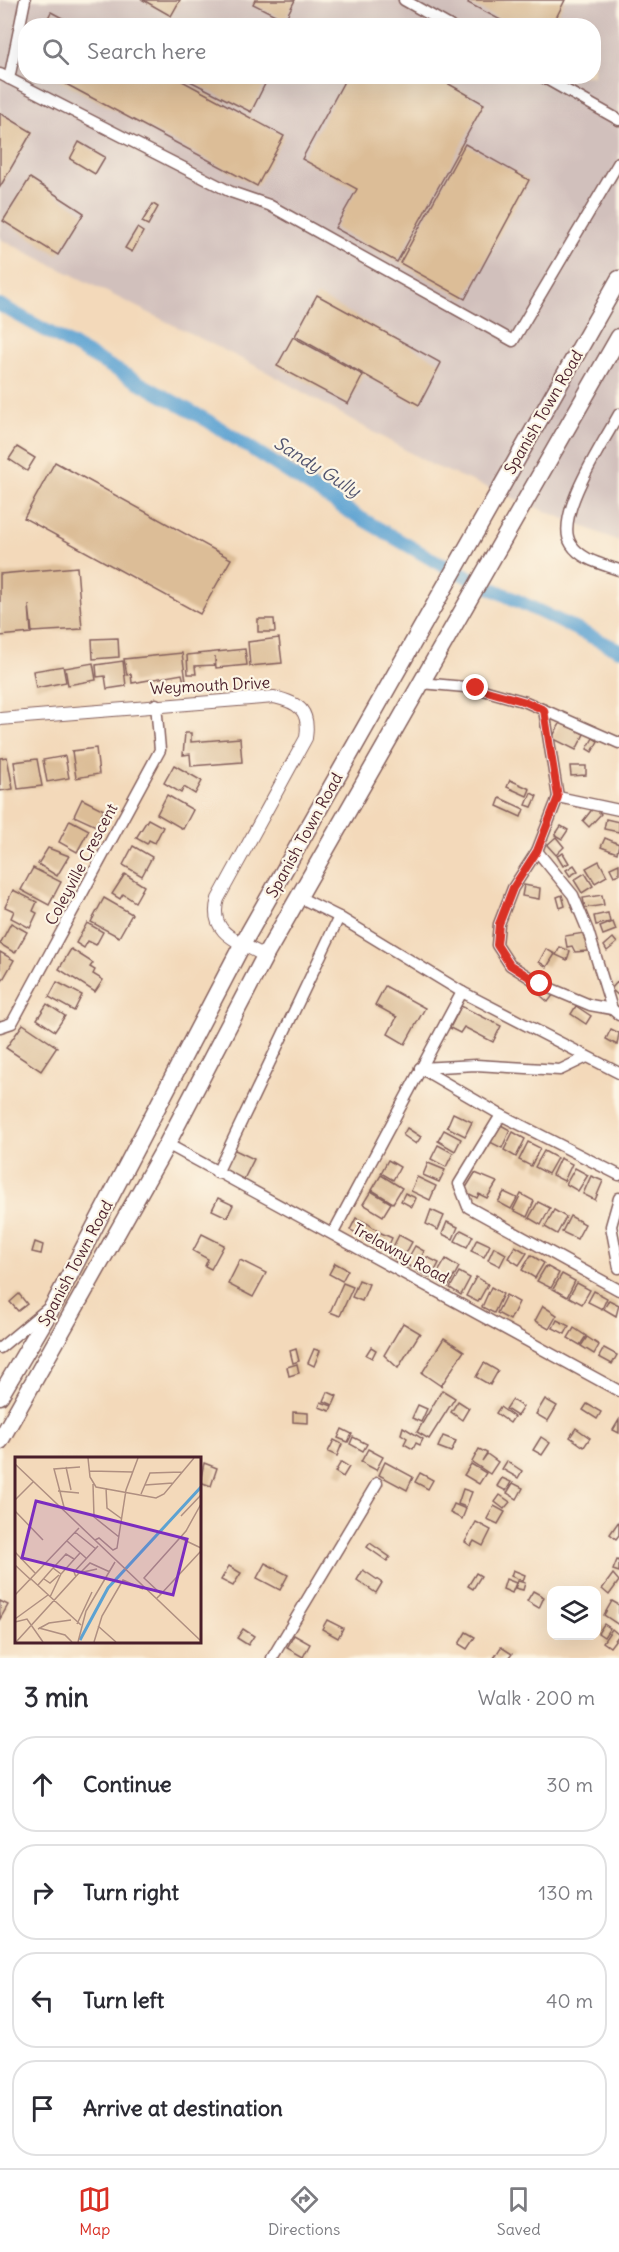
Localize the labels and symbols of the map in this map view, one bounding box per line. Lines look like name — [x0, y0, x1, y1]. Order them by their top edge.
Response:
street label: Spanish Town Road — [499, 346, 587, 478]
water label: Sandy Gully — [270, 431, 366, 503]
street label: Weymouth Drive — [149, 672, 271, 698]
route end — [462, 674, 488, 700]
street label: Spanish Town Road — [261, 769, 347, 901]
street label: Coleyville Crescent — [40, 799, 122, 928]
route start — [526, 970, 552, 996]
street label: Spanish Town Road — [33, 1197, 117, 1329]
street label: Trelawny Road — [349, 1218, 453, 1288]
inset map — [15, 1457, 201, 1643]

